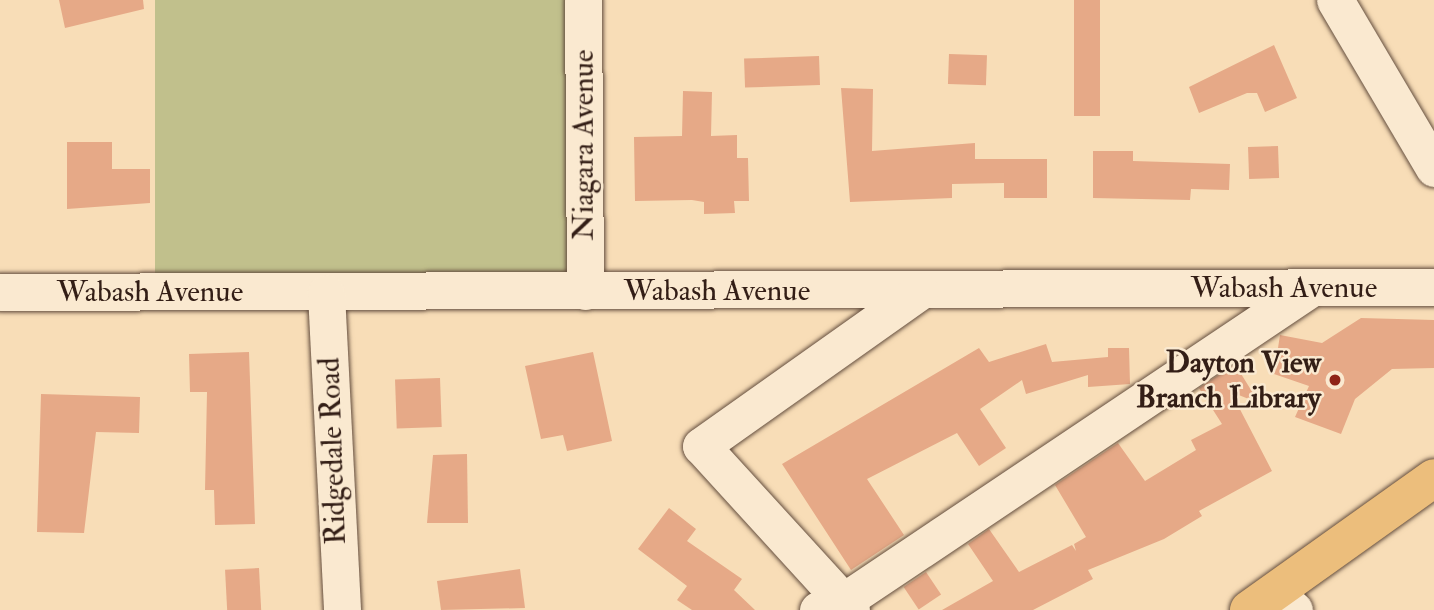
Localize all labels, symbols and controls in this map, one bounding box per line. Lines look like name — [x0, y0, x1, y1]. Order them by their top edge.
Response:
street label: Niagara Avenue — [566, 50, 602, 240]
street label: Wabash Avenue — [1191, 270, 1377, 306]
street label: Wabash Avenue — [624, 273, 810, 309]
street label: Wabash Avenue — [57, 274, 243, 310]
place label: Dayton View Branch Library — [1136, 345, 1321, 416]
street label: Ridgedale Road — [312, 357, 354, 545]
marker: Dayton View Branch Library — [1327, 372, 1343, 388]

